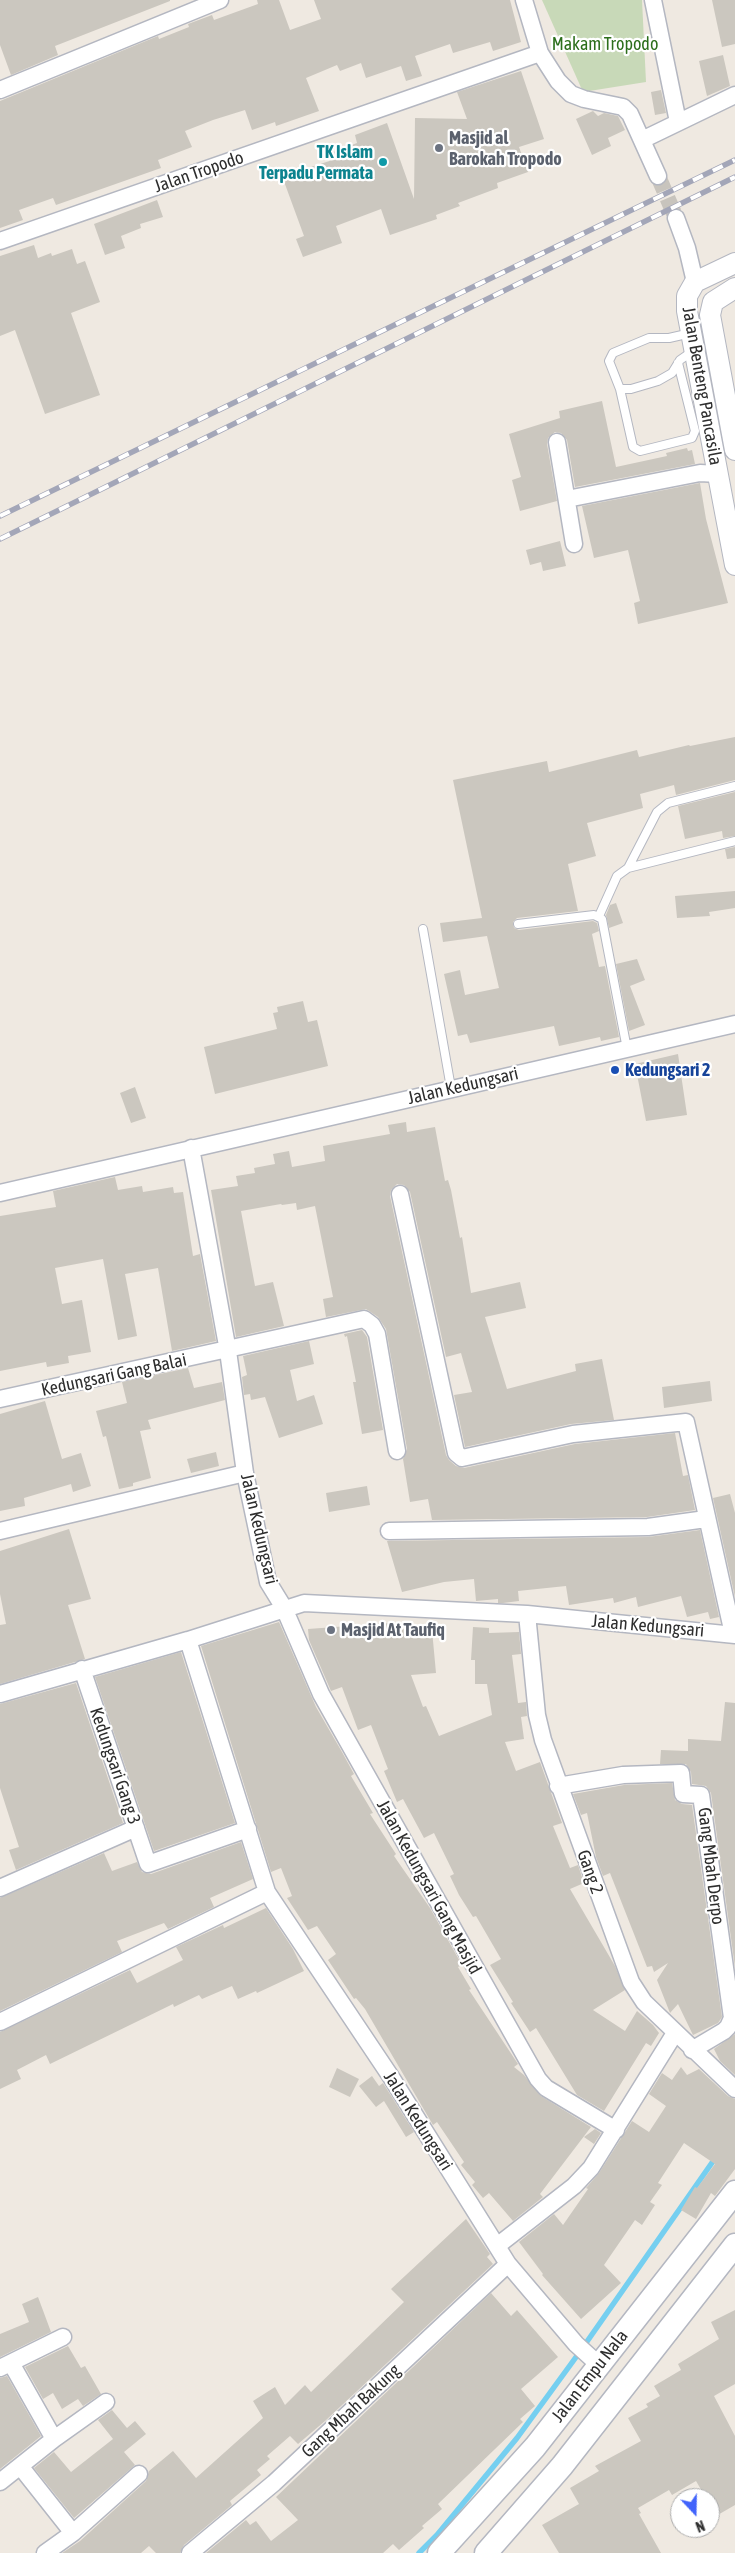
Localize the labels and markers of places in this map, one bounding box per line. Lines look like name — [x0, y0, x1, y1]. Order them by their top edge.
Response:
place label: Masjid al Barokah Tropodo — [449, 127, 562, 170]
place label: TK Islam Terpadu Permata — [259, 141, 373, 183]
marker: Masjid al Barokah Tropodo — [433, 142, 445, 154]
marker: TK Islam Terpadu Permata — [377, 156, 389, 168]
place label: Kedungsari 2 — [625, 1059, 710, 1081]
marker: Kedungsari 2 — [609, 1064, 621, 1076]
place label: Masjid At Taufiq — [341, 1619, 445, 1641]
marker: Masjid At Taufiq — [325, 1624, 337, 1636]

